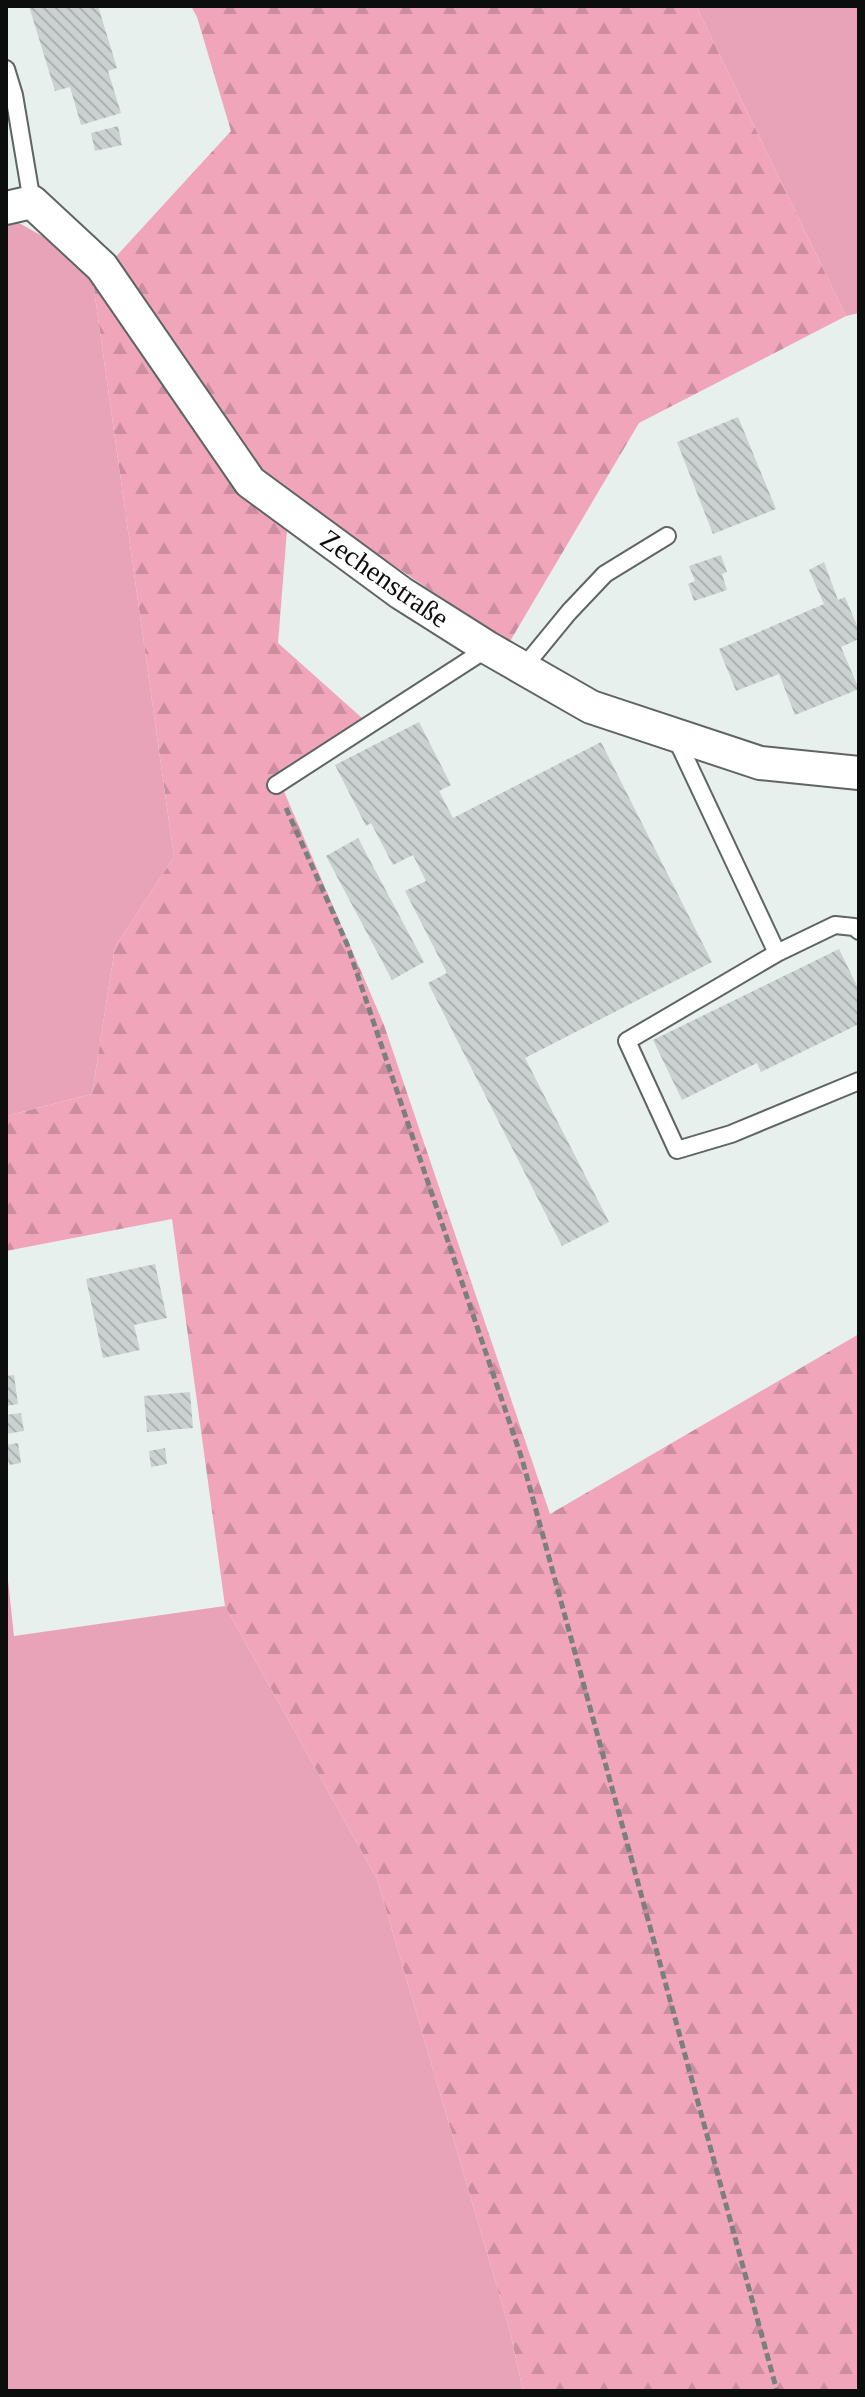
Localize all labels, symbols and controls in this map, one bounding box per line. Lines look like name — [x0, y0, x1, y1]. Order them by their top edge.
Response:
street label: Zechenstraße — [315, 523, 455, 634]

